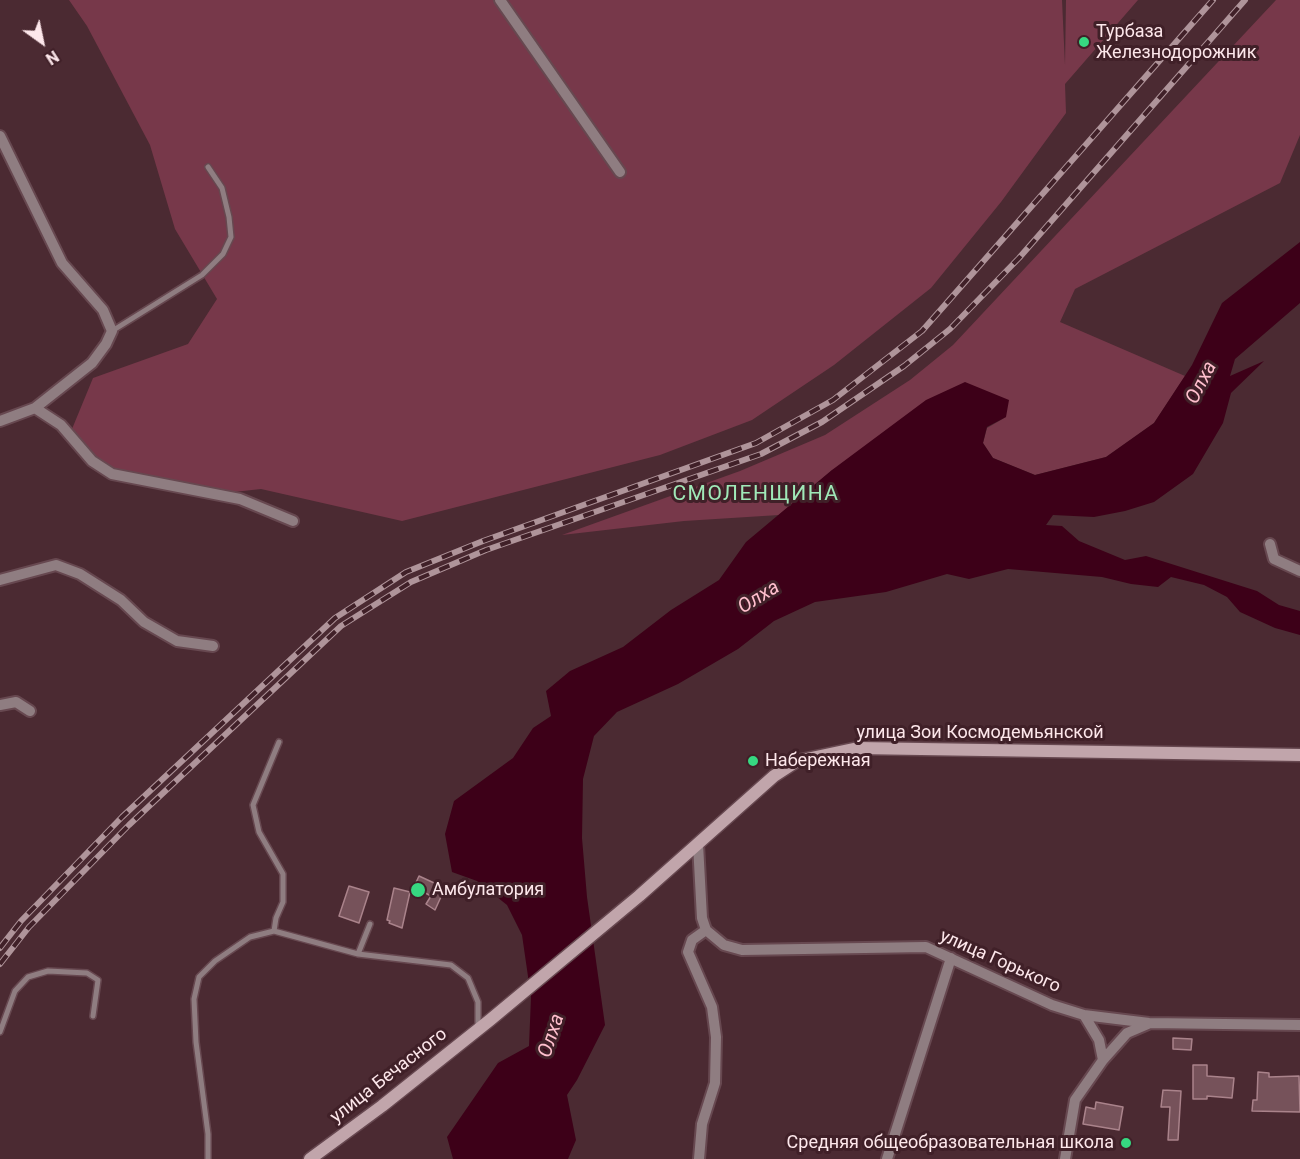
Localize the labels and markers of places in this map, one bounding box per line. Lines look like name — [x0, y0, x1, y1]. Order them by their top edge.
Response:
place label: Турбаза Железнодорожник — [1096, 21, 1256, 63]
marker: Турбаза Железнодорожник — [1077, 35, 1091, 49]
place label: Набережная — [765, 750, 871, 772]
marker: Набережная — [746, 754, 760, 768]
place label: Амбулатория — [432, 879, 544, 901]
marker: Амбулатория — [409, 881, 427, 899]
place label: Средняя общеобразовательная школа — [787, 1132, 1114, 1154]
marker: Средняя общеобразовательная школа — [1119, 1136, 1133, 1150]

